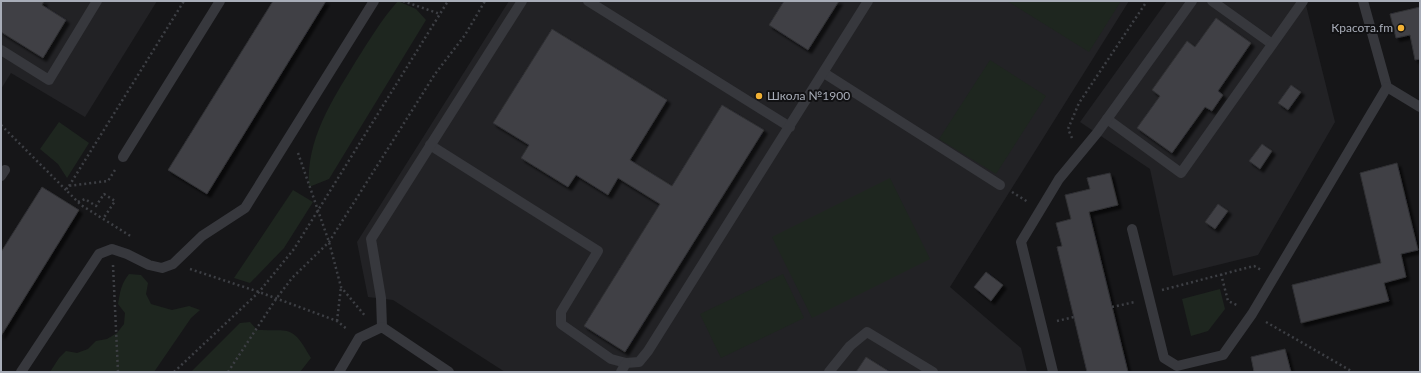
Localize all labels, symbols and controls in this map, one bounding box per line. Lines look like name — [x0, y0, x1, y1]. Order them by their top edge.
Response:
place label: Красота.fm — [1331, 20, 1393, 35]
marker: Красота.fm — [1396, 23, 1406, 33]
place label: Школа №1900 — [767, 88, 850, 103]
marker: Школа №1900 — [754, 91, 764, 101]

